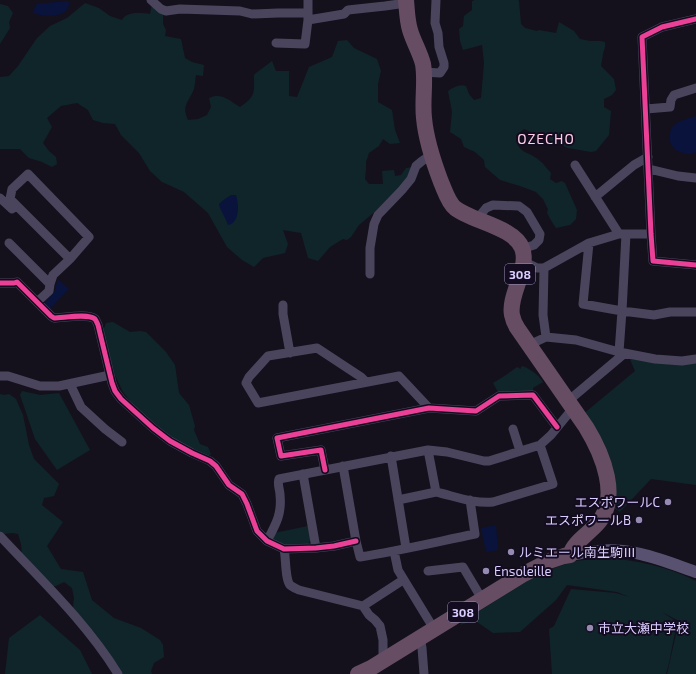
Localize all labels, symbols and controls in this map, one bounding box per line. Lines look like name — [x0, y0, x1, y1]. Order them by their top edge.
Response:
district label: OZECHO — [517, 130, 575, 147]
road number: 308 — [505, 264, 535, 284]
place label: エスポワールC — [575, 494, 660, 510]
marker: エスポワールC — [663, 497, 673, 507]
place label: エスポワールB — [545, 512, 631, 528]
marker: エスポワールB — [634, 515, 644, 525]
place label: ルミエール南生駒Ⅲ — [519, 544, 636, 560]
marker: ルミエール南生駒Ⅲ — [506, 547, 516, 557]
place label: Ensoleille — [494, 563, 552, 579]
marker: Ensoleille — [481, 566, 491, 576]
road number: 308 — [448, 602, 478, 622]
place label: 市立大瀬中学校 — [598, 620, 689, 636]
marker: 市立大瀬中学校 — [585, 623, 595, 633]

